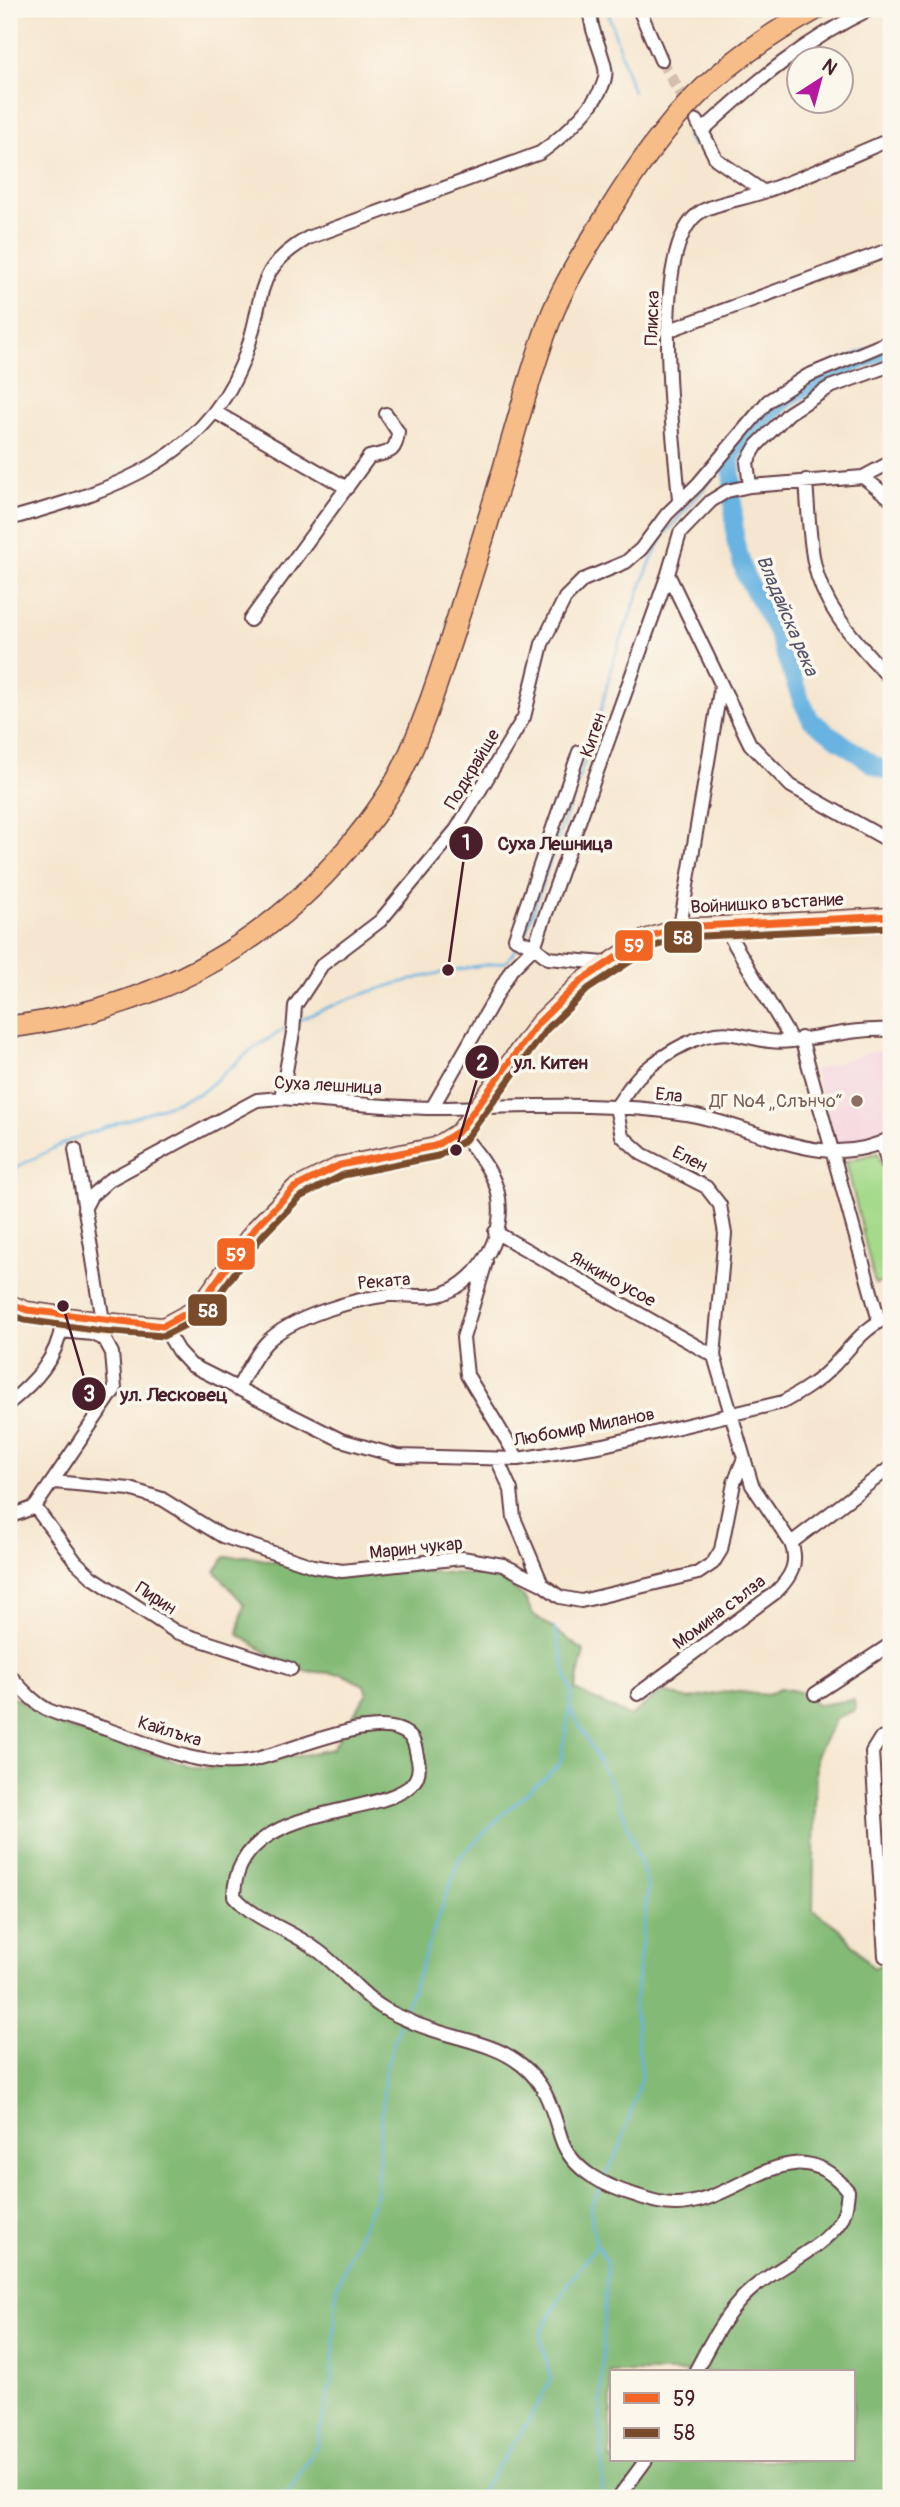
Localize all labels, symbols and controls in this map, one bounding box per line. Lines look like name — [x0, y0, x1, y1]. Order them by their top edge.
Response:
north arrow — [785, 46, 855, 116]
text: N — [817, 54, 842, 81]
street label: Плиска — [640, 290, 665, 346]
water label: Владайска река — [751, 552, 824, 680]
street label: Китен — [575, 710, 612, 760]
street label: Подкрайще — [440, 725, 505, 814]
callout: Суха Лешница — [448, 823, 627, 863]
text: 1 — [462, 830, 470, 857]
text: Суха Лешница — [497, 832, 613, 856]
street label: Войнишко въстание — [690, 888, 844, 919]
line badge: 58 — [663, 920, 703, 954]
text: 58 — [673, 926, 693, 950]
line badge: 59 — [614, 929, 654, 962]
text: 59 — [624, 934, 644, 958]
callout: ул. Китен — [464, 1042, 602, 1082]
text: 2 — [476, 1050, 488, 1077]
text: ул. Китен — [513, 1051, 588, 1075]
street label: Суха лешница — [274, 1071, 382, 1100]
street label: Ела — [654, 1083, 684, 1108]
place label: ДГ №4 „Слънчо“ — [709, 1090, 843, 1113]
marker: ДГ №4 „Слънчо“ — [849, 1093, 865, 1109]
street label: Елен — [668, 1141, 711, 1178]
line badge: 59 — [216, 1237, 256, 1271]
text: 59 — [226, 1243, 246, 1267]
street label: Янкино усое — [566, 1246, 660, 1312]
street label: Реката — [357, 1268, 411, 1295]
line badge: 58 — [187, 1293, 228, 1327]
text: 58 — [198, 1299, 218, 1323]
callout: ул. Лесковец — [71, 1374, 242, 1414]
text: 3 — [83, 1381, 95, 1408]
text: ул. Лесковец — [119, 1383, 228, 1407]
street label: Любомир Миланов — [511, 1403, 657, 1453]
street label: Марин чукар — [368, 1532, 464, 1565]
street label: Момина сълза — [668, 1570, 770, 1655]
street label: Пирин — [131, 1577, 181, 1620]
street label: Кайлъка — [135, 1711, 205, 1752]
legend — [610, 2370, 855, 2462]
text: 59 — [673, 2386, 695, 2413]
text: 58 — [673, 2420, 695, 2447]

